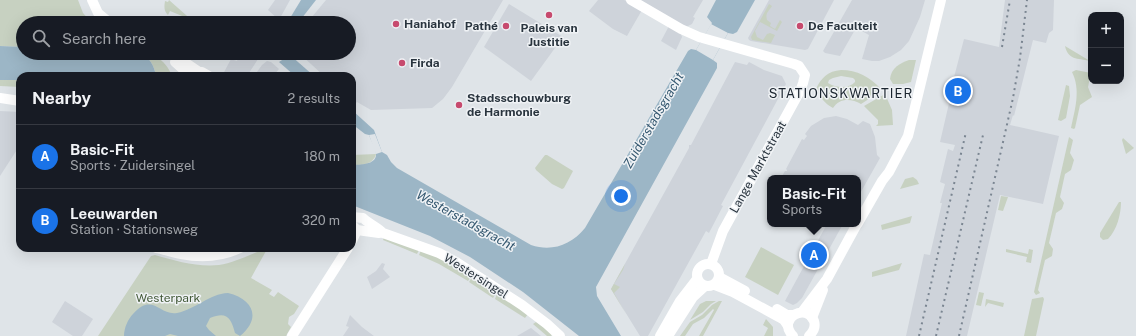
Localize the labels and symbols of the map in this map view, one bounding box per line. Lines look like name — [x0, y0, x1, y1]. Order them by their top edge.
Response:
marker: Paleis van Justitie — [544, 10, 554, 20]
place label: Haniahof — [404, 17, 456, 31]
marker: Haniahof — [391, 19, 401, 29]
place label: Pathé — [465, 19, 498, 33]
place label: De Faculteit — [808, 19, 877, 33]
marker: Pathé — [501, 21, 511, 31]
place label: Paleis van Justitie — [520, 21, 578, 49]
marker: De Faculteit — [795, 21, 805, 31]
place label: Firda — [410, 56, 440, 70]
marker: Firda — [397, 58, 407, 68]
water label: Zuiderstadsgracht — [620, 70, 687, 171]
pin: B — [945, 76, 971, 106]
district label: STATIONSKWARTIER — [769, 86, 913, 101]
place label: Stadsschouwburg de Harmonie — [467, 91, 571, 119]
marker: Stadsschouwburg de Harmonie — [454, 100, 464, 110]
street label: Lange Marktstraat — [727, 118, 789, 215]
your location — [611, 186, 631, 206]
water label: Westerstadsgracht — [414, 187, 518, 254]
pin: A — [801, 240, 827, 270]
street label: Westersingel — [441, 251, 511, 302]
park label: Westerpark — [136, 291, 201, 305]

